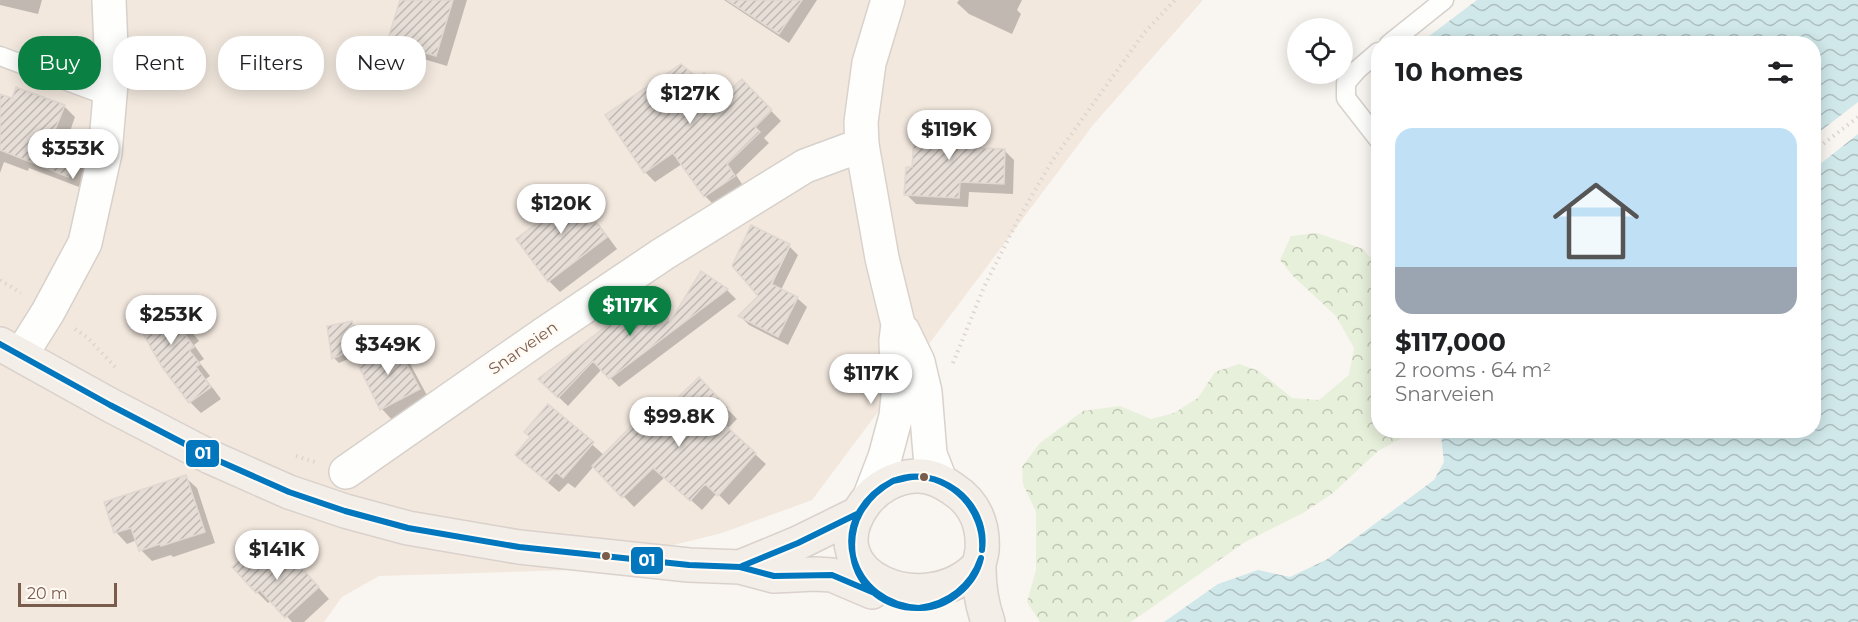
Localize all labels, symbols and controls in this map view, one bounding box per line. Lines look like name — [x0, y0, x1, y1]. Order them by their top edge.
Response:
map controls — [1287, 18, 1353, 84]
button: locate — [1287, 18, 1353, 84]
chip: Buy — [18, 36, 101, 90]
chip: Rent — [113, 36, 206, 90]
chip: Filters — [218, 36, 324, 90]
chip: New — [336, 36, 426, 90]
text: 10 homes — [1395, 56, 1523, 88]
icon: filters — [1764, 56, 1797, 89]
pin: $127K — [648, 74, 732, 125]
text: $127K — [660, 81, 720, 105]
pin: $119K — [907, 110, 991, 161]
text: $119K — [921, 117, 977, 141]
pin: $353K — [31, 129, 115, 180]
text: $353K — [42, 136, 104, 160]
icon: home — [1542, 167, 1650, 275]
pin: $120K — [519, 184, 603, 235]
text: $120K — [531, 191, 591, 215]
pin: $117K — [588, 286, 672, 337]
text: $117K — [602, 293, 658, 317]
pin: $253K — [129, 295, 213, 346]
text: $253K — [140, 302, 203, 326]
street label: Snarveien — [485, 317, 561, 379]
pin: $349K — [346, 325, 430, 376]
text: $117,000 — [1395, 326, 1506, 358]
text: $349K — [355, 332, 421, 356]
pin: $117K — [829, 354, 913, 405]
text: 2 rooms · 64 m² — [1395, 358, 1551, 382]
text: $117K — [843, 361, 899, 385]
text: Snarveien — [1395, 382, 1495, 406]
pin: $99.8K — [630, 397, 728, 448]
text: $99.8K — [643, 404, 715, 428]
line badge: 01 — [185, 439, 220, 468]
text: 01 — [194, 444, 212, 463]
unlabelled marker — [918, 471, 930, 483]
pin: $141K — [235, 530, 319, 581]
text: $141K — [249, 537, 305, 561]
line badge: 01 — [630, 546, 664, 575]
unlabelled marker — [600, 550, 612, 562]
text: 01 — [638, 551, 656, 570]
scale bar — [18, 580, 117, 608]
text: 20 m — [27, 584, 68, 603]

